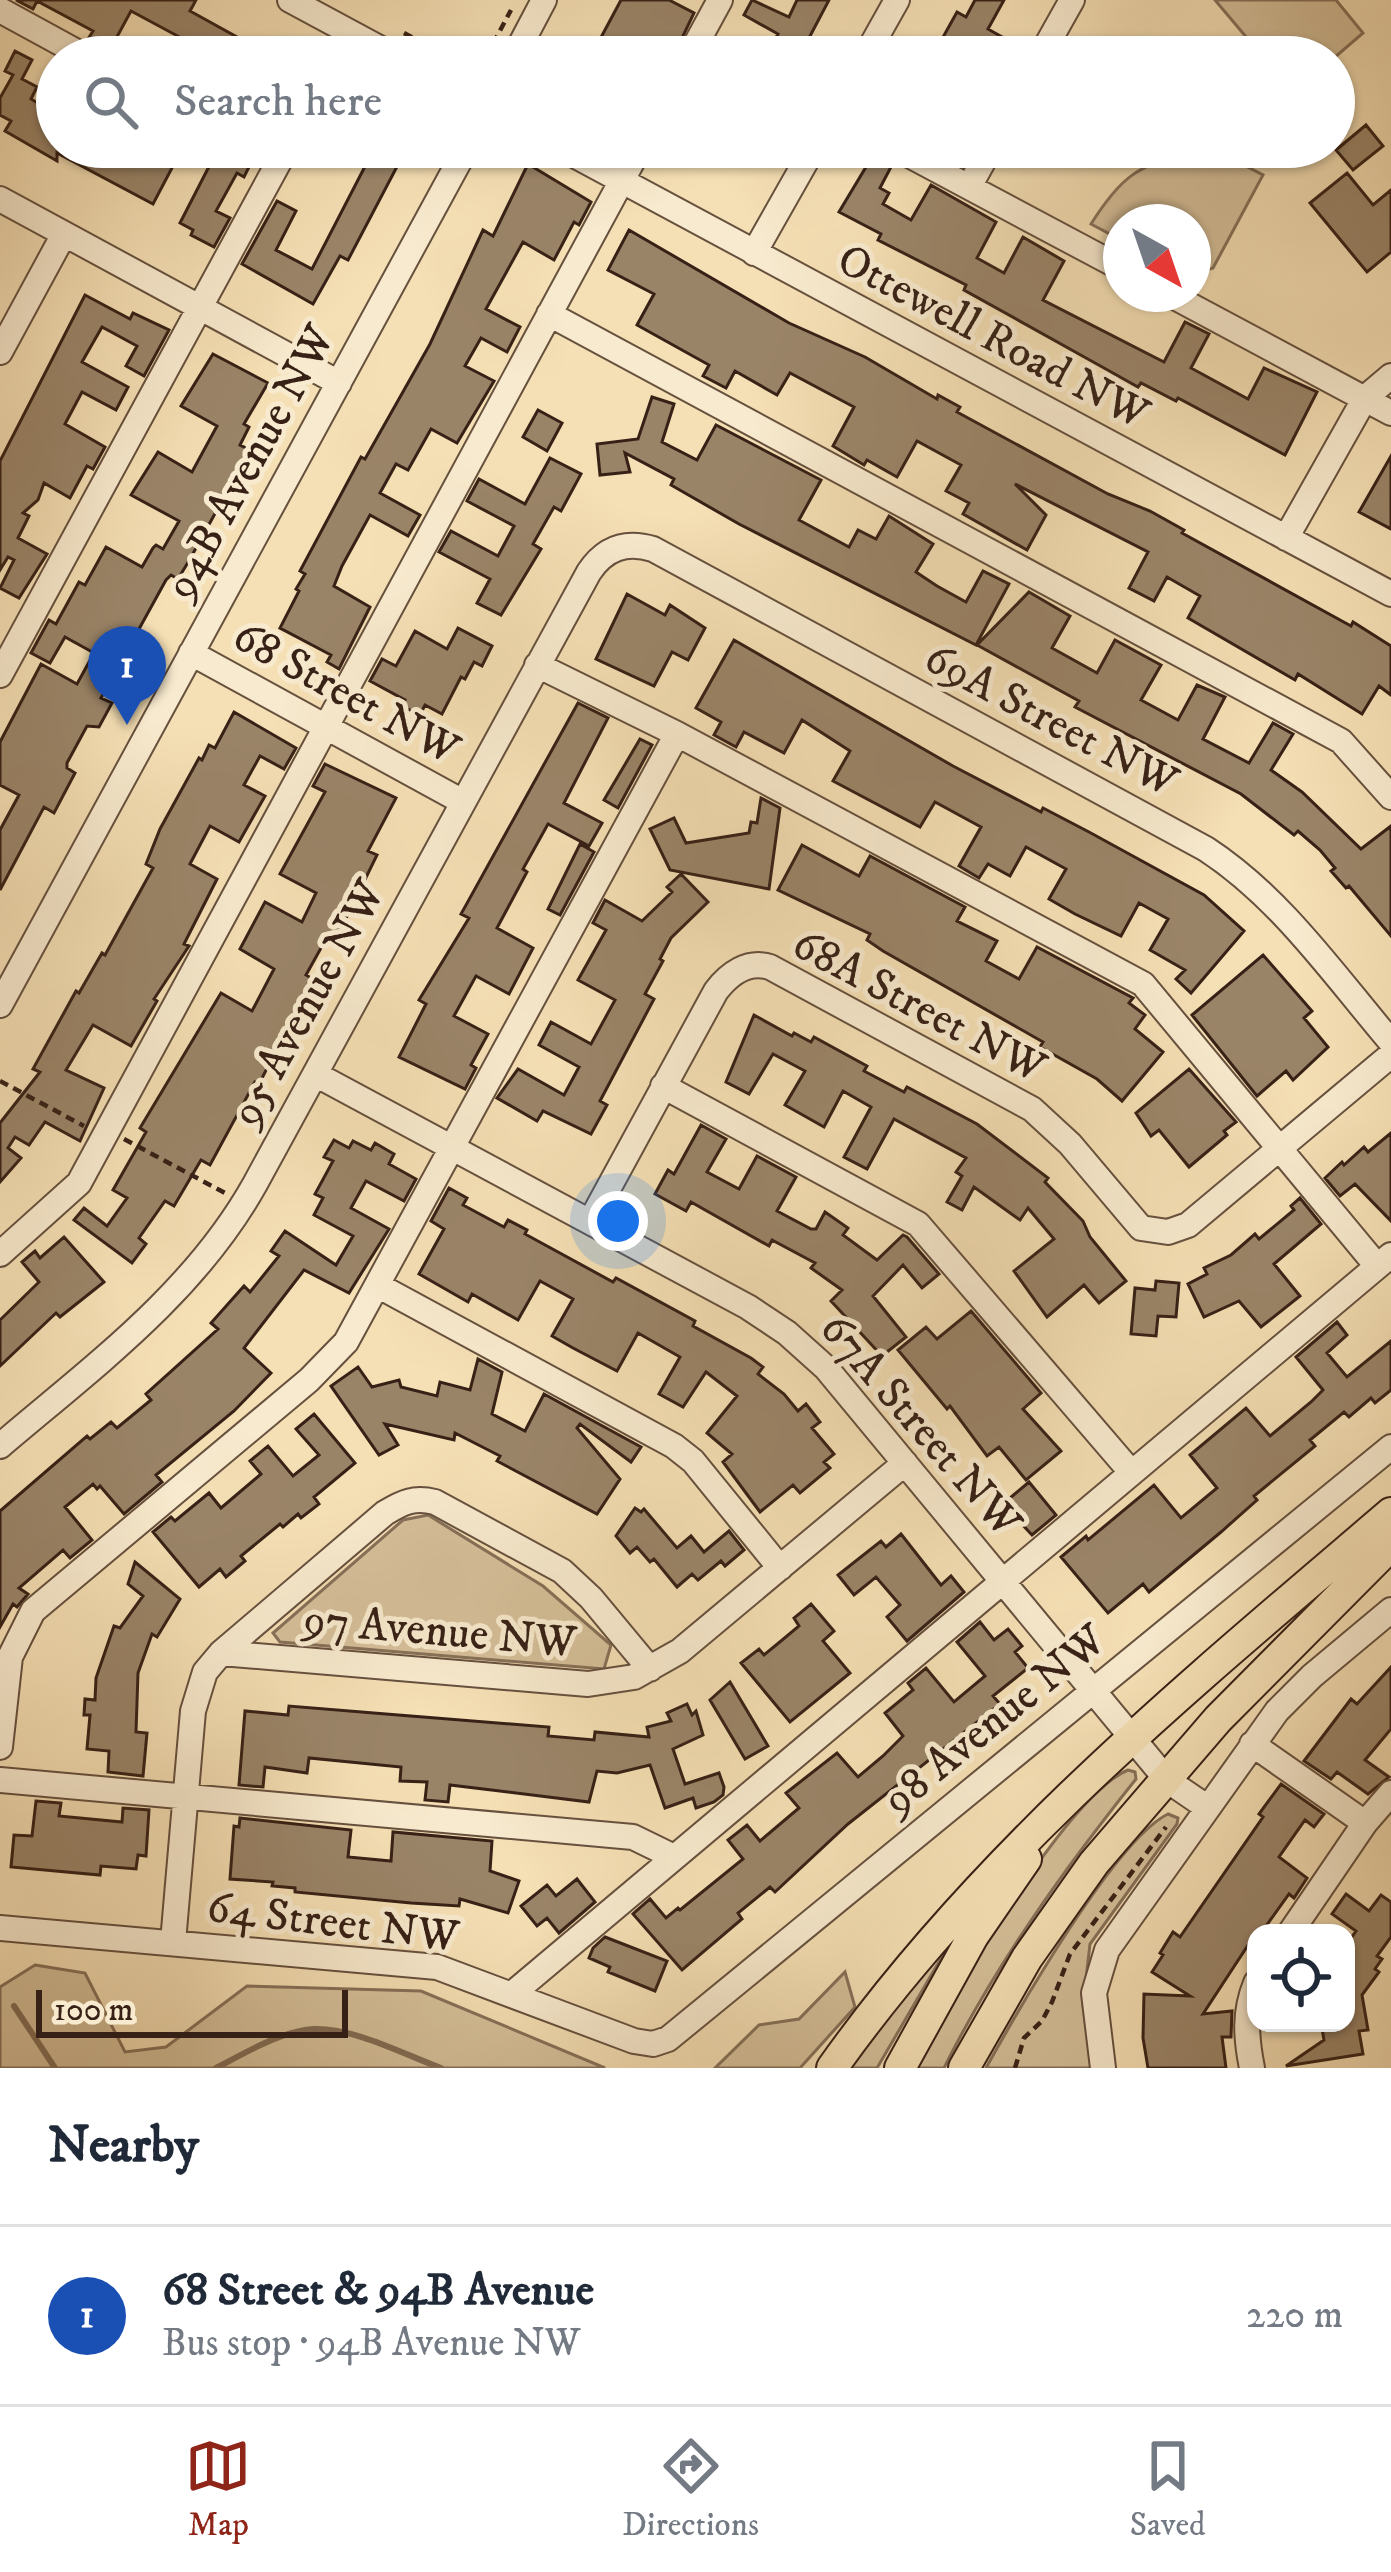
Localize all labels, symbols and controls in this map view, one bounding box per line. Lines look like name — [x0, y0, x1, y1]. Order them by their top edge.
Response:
search box — [36, 36, 1355, 168]
icon: search — [78, 69, 144, 135]
text: Search here — [174, 74, 382, 130]
north arrow — [1103, 204, 1211, 312]
street label: Ottewell Road NW — [827, 232, 1158, 444]
street label: 94B Avenue NW — [151, 315, 349, 611]
street label: 68 Street NW — [223, 609, 469, 779]
pin: 1 — [88, 626, 166, 725]
street label: 69A Street NW — [915, 631, 1187, 811]
street label: 95 Avenue NW — [217, 870, 399, 1138]
street label: 68A Street NW — [783, 917, 1055, 1097]
your location — [588, 1191, 648, 1251]
street label: 67A Street NW — [807, 1302, 1033, 1550]
street label: 97 Avenue NW — [299, 1592, 579, 1672]
street label: 98 Avenue NW — [870, 1612, 1119, 1829]
street label: 64 Street NW — [204, 1880, 463, 1966]
map controls — [1247, 1924, 1355, 2032]
button: locate — [1247, 1924, 1355, 2032]
scale bar — [36, 1984, 348, 2037]
text: 100 m — [54, 1990, 133, 2031]
text: Nearby — [48, 2114, 199, 2178]
text: 68 Street & 94B Avenue — [162, 2263, 594, 2319]
text: 1 — [80, 2291, 94, 2340]
text: 220 m — [1246, 2291, 1343, 2340]
text: Bus stop · 94B Avenue NW — [162, 2319, 581, 2368]
tab: Map — [185, 2433, 251, 2546]
tab: Directions — [622, 2433, 759, 2546]
tab: Saved — [1130, 2433, 1206, 2546]

